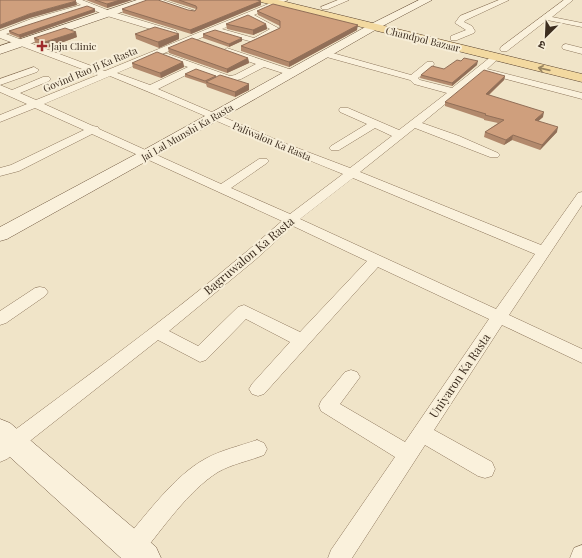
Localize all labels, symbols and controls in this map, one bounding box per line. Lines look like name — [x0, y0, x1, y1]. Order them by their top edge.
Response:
north arrow — [526, 16, 566, 56]
street label: Chandpol Bazaar — [384, 23, 462, 55]
text: उ — [535, 37, 548, 54]
place label: Jaju Clinic — [50, 39, 97, 53]
marker: Jaju Clinic — [36, 40, 48, 52]
street label: Govind Rao Ji Ka Rasta — [41, 43, 139, 95]
one-way arrow — [538, 64, 551, 72]
street label: Jai Lal Munshi Ka Rasta — [138, 100, 236, 165]
street label: Paliwalon Ka Rasta — [230, 118, 314, 164]
street label: Bagruwalon Ka Rasta — [200, 213, 297, 298]
street label: Uniyaron Ka Rasta — [425, 330, 493, 421]

